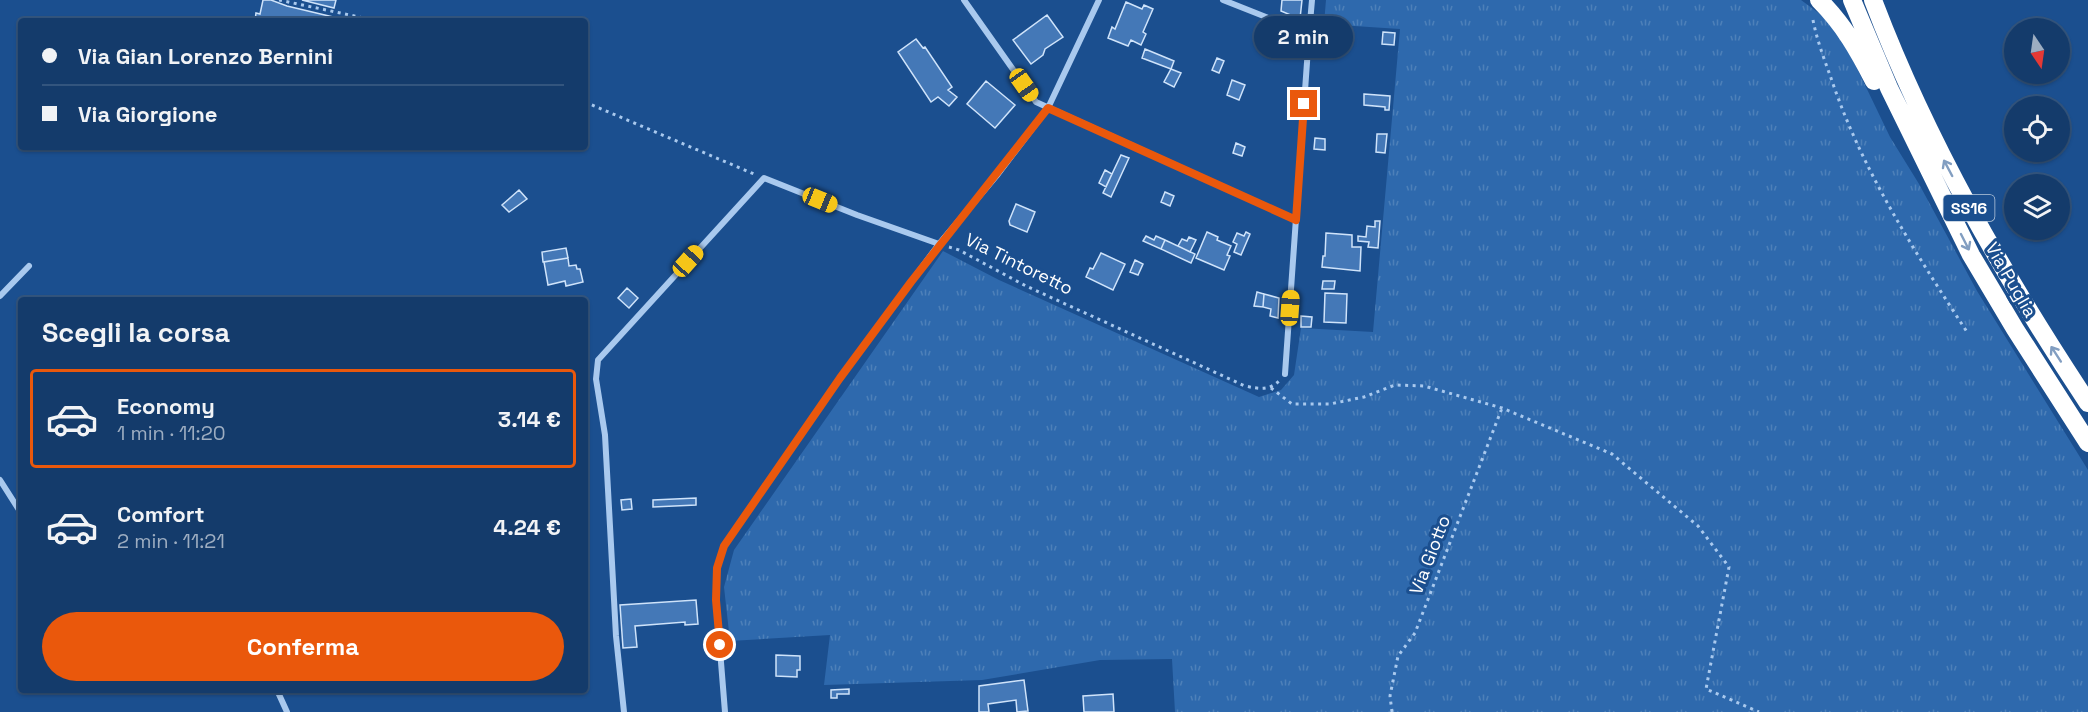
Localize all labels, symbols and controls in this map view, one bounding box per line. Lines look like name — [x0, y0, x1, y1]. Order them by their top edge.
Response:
callout: 2 min — [1254, 17, 1354, 59]
north arrow — [2004, 18, 2070, 84]
map controls — [2004, 18, 2070, 240]
text: 2 min — [1278, 24, 1329, 50]
text: Via Gian Lorenzo Bernini — [78, 42, 333, 70]
car — [1006, 65, 1042, 105]
route end — [1290, 90, 1317, 117]
button: locate — [2004, 96, 2070, 162]
text: Via Giorgione — [78, 100, 218, 128]
one-way arrow — [1941, 159, 1953, 177]
button: layers — [2004, 174, 2070, 240]
car — [800, 185, 840, 215]
road number: SS16 — [1944, 195, 1994, 221]
street label: Via Tintoretto — [962, 228, 1077, 300]
one-way arrow — [1960, 233, 1971, 251]
street label: Via Puglia — [1981, 238, 2042, 321]
car — [669, 242, 707, 280]
car — [1280, 289, 1300, 327]
text: Scegli la corsa — [42, 315, 230, 350]
one-way arrow — [2050, 347, 2062, 363]
icon: car — [45, 392, 99, 446]
text: Economy — [117, 392, 215, 420]
text: 3.14 € — [498, 405, 561, 433]
text: 1 min · 11:20 — [117, 420, 226, 446]
icon: car — [45, 500, 99, 554]
text: Comfort — [117, 500, 205, 528]
street label: Via Giotto — [1404, 512, 1455, 598]
text: 4.24 € — [493, 513, 561, 541]
text: 2 min · 11:21 — [117, 528, 225, 554]
button: Conferma — [42, 612, 564, 681]
route start — [706, 631, 733, 658]

